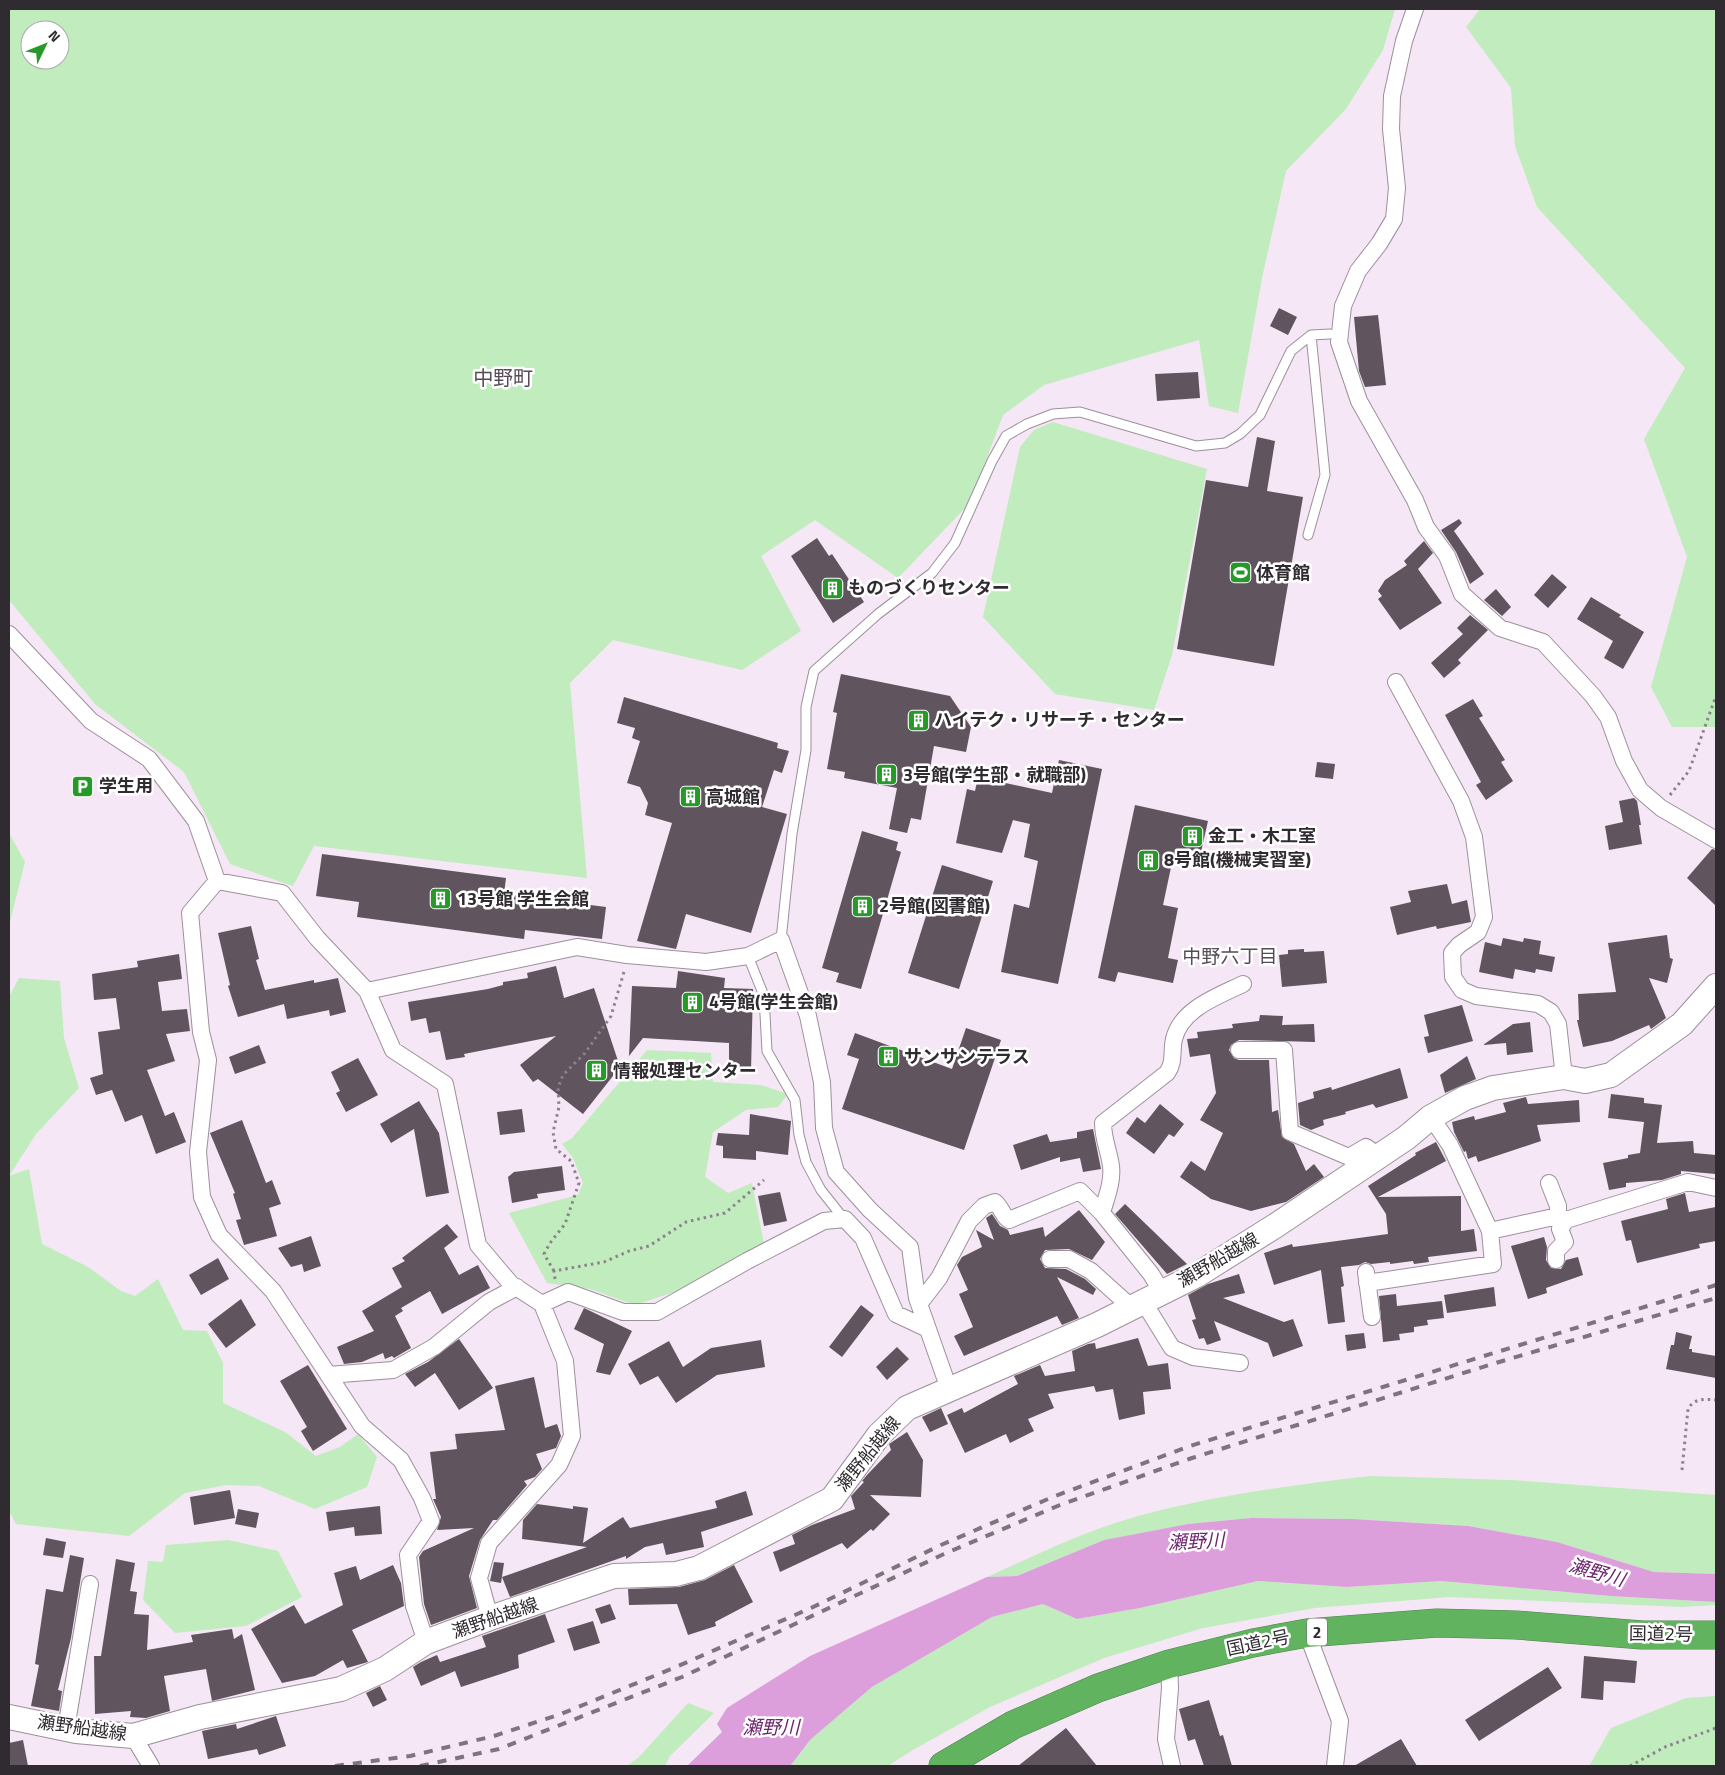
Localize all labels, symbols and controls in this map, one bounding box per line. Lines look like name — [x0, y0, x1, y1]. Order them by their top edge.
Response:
north arrow — [20, 20, 70, 70]
text: N — [44, 25, 66, 47]
district label: 中野町 — [473, 362, 533, 393]
place label: 体育館 — [1256, 559, 1310, 586]
sports icon: 体育館 — [1228, 561, 1252, 585]
place label: ものづくりセンター — [848, 574, 1010, 601]
building icon: ものづくりセンター — [820, 576, 844, 600]
place label: ハイテク・リサーチ・センター — [934, 706, 1185, 733]
building icon: ハイテク・リサーチ・センター — [906, 708, 930, 732]
place label: 3号館(学生部・就職部) — [903, 761, 1086, 788]
building icon: 3号館(学生部・就職部) — [875, 763, 899, 787]
place label: 学生用 — [99, 772, 153, 799]
parking icon: 学生用 — [71, 774, 95, 798]
place label: 高城館 — [706, 783, 760, 810]
building icon: 高城館 — [678, 785, 702, 809]
place label: 金工・木工室 — [1208, 822, 1316, 849]
building icon: 金工・木工室 — [1180, 824, 1204, 848]
place label: 8号館(機械実習室) — [1164, 846, 1311, 873]
building icon: 8号館(機械実習室) — [1136, 848, 1160, 872]
place label: 13号館 学生会館 — [457, 885, 589, 912]
building icon: 13号館 学生会館 — [429, 887, 453, 911]
place label: 2号館(図書館) — [879, 892, 990, 919]
building icon: 2号館(図書館) — [851, 894, 875, 918]
district label: 中野六丁目 — [1182, 941, 1278, 970]
place label: 4号館(学生会館) — [709, 988, 838, 1015]
building icon: 4号館(学生会館) — [681, 990, 705, 1014]
place label: サンサンテラス — [904, 1043, 1030, 1070]
building icon: サンサンテラス — [876, 1045, 900, 1069]
place label: 情報処理センター — [613, 1057, 757, 1084]
building icon: 情報処理センター — [585, 1059, 609, 1083]
street label: 瀬野船越線 — [1172, 1225, 1263, 1294]
street label: 瀬野船越線 — [829, 1410, 906, 1497]
water label: 瀬野川 — [1167, 1524, 1227, 1556]
water label: 瀬野川 — [1566, 1550, 1630, 1594]
street label: 瀬野船越線 — [448, 1590, 542, 1645]
road number: 2 — [1307, 1618, 1327, 1645]
street label: 国道2号 — [1629, 1619, 1693, 1648]
street label: 国道2号 — [1224, 1623, 1292, 1662]
street label: 瀬野船越線 — [36, 1708, 129, 1747]
water label: 瀬野川 — [742, 1712, 801, 1741]

